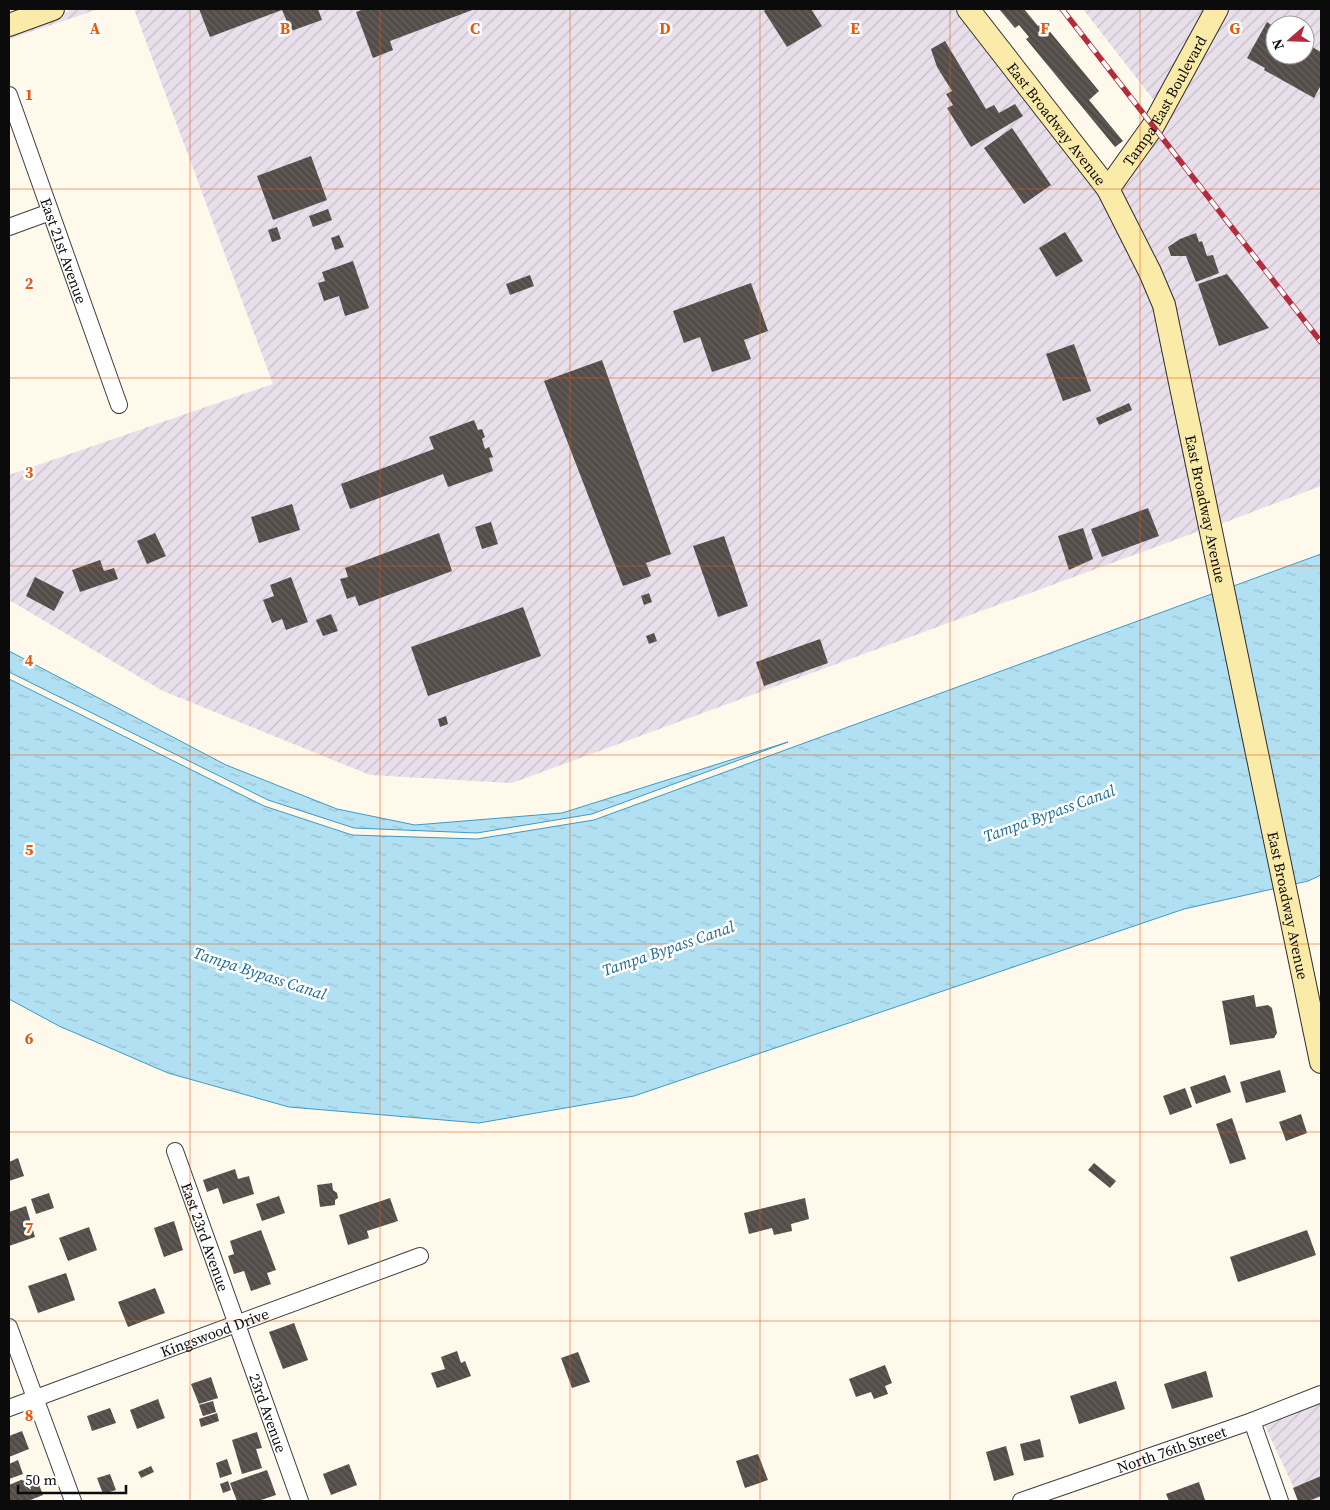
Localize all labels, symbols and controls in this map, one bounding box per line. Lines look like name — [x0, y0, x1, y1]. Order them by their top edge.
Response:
north arrow — [1265, 15, 1315, 65]
text: A — [90, 17, 101, 39]
text: B — [280, 17, 291, 39]
text: C — [470, 17, 480, 39]
text: D — [659, 17, 671, 39]
text: E — [850, 17, 860, 39]
text: F — [1040, 17, 1050, 39]
text: G — [1230, 17, 1241, 39]
street label: Tampa East Boulevard — [1117, 31, 1211, 170]
text: N — [1267, 36, 1289, 53]
street label: East Broadway Avenue — [1002, 58, 1112, 190]
text: 1 — [25, 83, 33, 105]
street label: East 21st Avenue — [36, 195, 93, 307]
text: 2 — [25, 272, 34, 294]
street label: East Broadway Avenue — [1181, 433, 1232, 585]
text: 3 — [25, 461, 34, 483]
text: 4 — [25, 649, 34, 671]
water label: Tampa Bypass Canal — [980, 779, 1118, 847]
street label: East Broadway Avenue — [1263, 829, 1314, 982]
text: 5 — [25, 838, 34, 860]
water label: Tampa Bypass Canal — [599, 915, 738, 981]
water label: Tampa Bypass Canal — [191, 941, 330, 1005]
text: 6 — [25, 1027, 34, 1049]
street label: East 23rd Avenue — [177, 1179, 235, 1294]
text: 7 — [25, 1216, 34, 1238]
street label: Kingswood Drive — [157, 1302, 272, 1362]
street label: 23rd Avenue — [245, 1370, 292, 1456]
text: 8 — [25, 1404, 33, 1426]
street label: North 76th Street — [1114, 1420, 1229, 1478]
scale bar — [18, 1462, 125, 1494]
text: 50 m — [25, 1469, 57, 1490]

